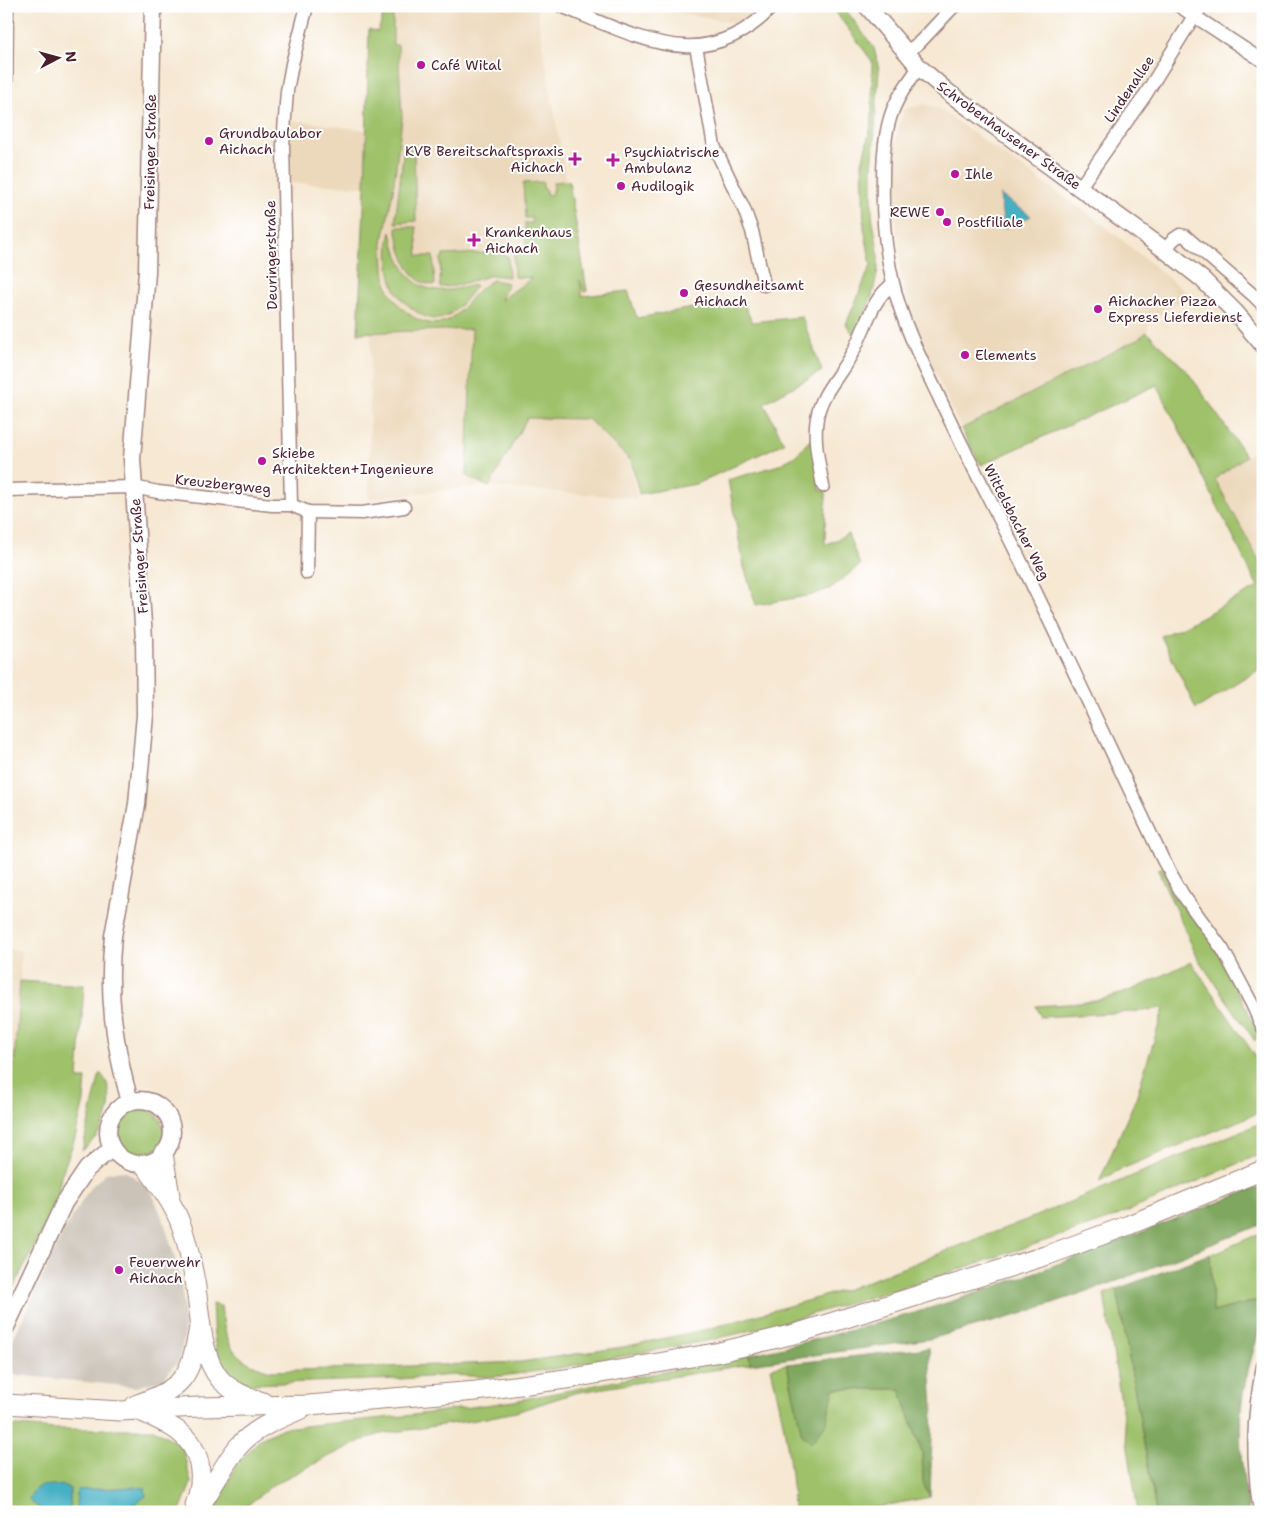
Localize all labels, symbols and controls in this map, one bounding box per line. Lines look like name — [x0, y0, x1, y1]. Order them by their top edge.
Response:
north arrow — [32, 32, 82, 82]
text: N — [61, 50, 80, 63]
street label: Lindenallee — [1100, 52, 1158, 126]
place label: Café Wital — [431, 56, 502, 74]
marker: Café Wital — [415, 59, 427, 71]
street label: Schrobenhausener Straße — [933, 77, 1085, 193]
street label: Freisinger Straße — [140, 94, 160, 210]
place label: Grundbaulabor Aichach — [219, 124, 323, 158]
marker: Grundbaulabor Aichach — [203, 135, 215, 147]
place label: KVB Bereitschaftspraxis Aichach — [405, 142, 564, 176]
place label: Psychiatrische Ambulanz — [624, 143, 720, 177]
marker: KVB Bereitschaftspraxis Aichach — [568, 152, 582, 166]
marker: Psychiatrische Ambulanz — [606, 153, 620, 167]
place label: Ihle — [965, 165, 993, 183]
marker: Ihle — [949, 168, 961, 180]
place label: Audilogik — [631, 177, 695, 195]
marker: Audilogik — [615, 180, 627, 192]
street label: Deuringerstraße — [261, 200, 281, 310]
place label: REWE — [890, 203, 930, 221]
marker: REWE — [934, 206, 946, 218]
place label: Postfiliale — [957, 213, 1024, 231]
marker: Postfiliale — [941, 216, 953, 228]
place label: Krankenhaus Aichach — [485, 223, 572, 257]
marker: Krankenhaus Aichach — [467, 233, 481, 247]
place label: Gesundheitsamt Aichach — [694, 276, 804, 310]
marker: Gesundheitsamt Aichach — [678, 287, 690, 299]
place label: Aichacher Pizza Express Lieferdienst — [1108, 292, 1242, 326]
marker: Aichacher Pizza Express Lieferdienst — [1092, 303, 1104, 315]
place label: Elements — [975, 346, 1037, 364]
marker: Elements — [959, 349, 971, 361]
place label: Skiebe Architekten+Ingenieure — [272, 444, 434, 478]
marker: Skiebe Architekten+Ingenieure — [256, 455, 268, 467]
street label: Wittelsbacher Weg — [980, 461, 1054, 583]
street label: Kreuzbergweg — [174, 470, 272, 498]
street label: Freisinger Straße — [126, 497, 152, 614]
place label: Feuerwehr Aichach — [129, 1253, 201, 1287]
marker: Feuerwehr Aichach — [113, 1264, 125, 1276]

